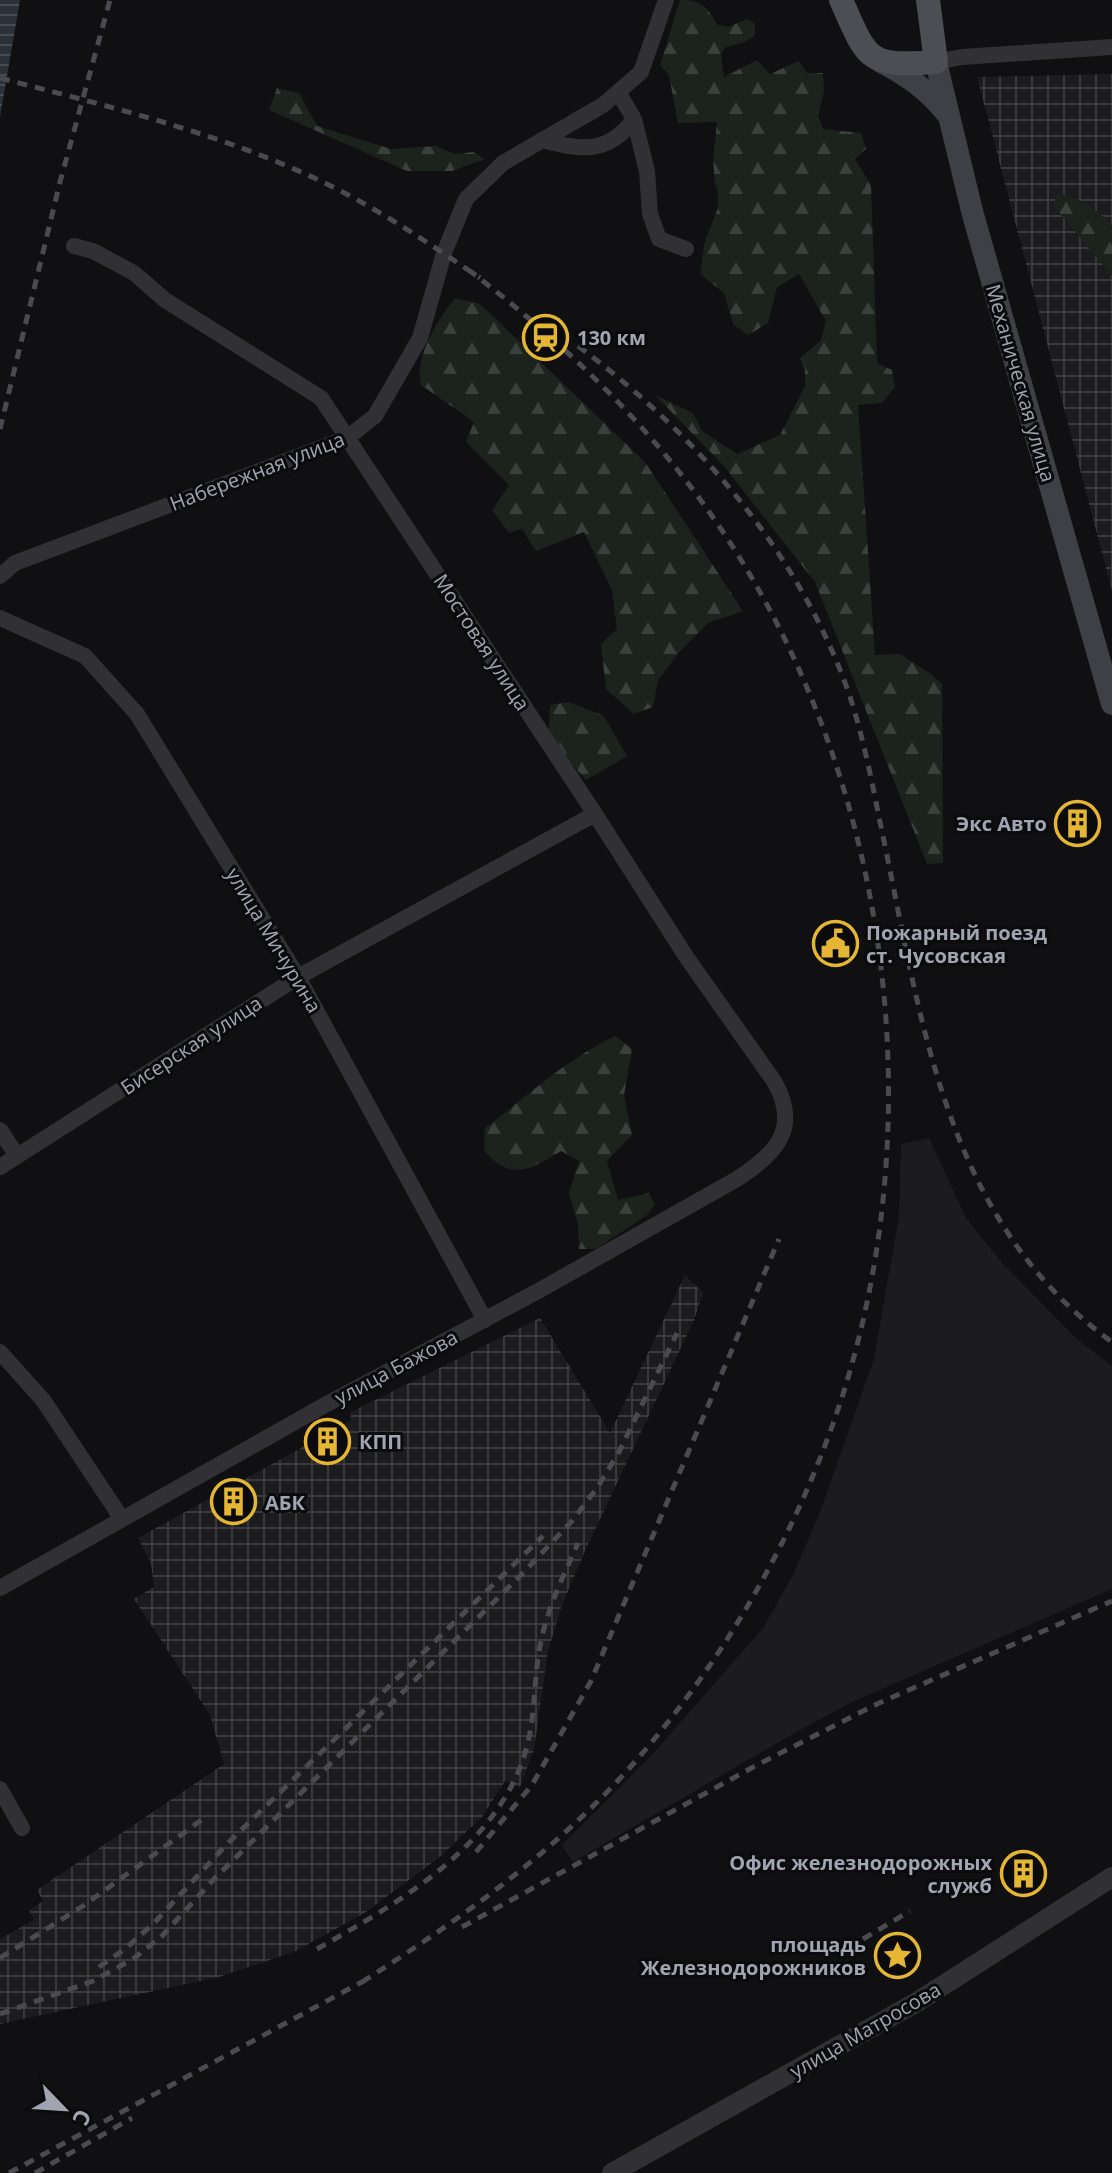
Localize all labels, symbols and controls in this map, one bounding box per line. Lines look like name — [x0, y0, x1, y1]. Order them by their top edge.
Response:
street label: Механическая улица — [980, 281, 1062, 485]
station icon: 130 км — [522, 313, 570, 361]
place label: 130 км — [577, 324, 646, 351]
street label: Набережная улица — [166, 425, 348, 517]
street label: Мостовая улица — [428, 569, 536, 715]
building icon: Экс Авто — [1054, 799, 1102, 847]
place label: Экс Авто — [956, 810, 1047, 837]
street label: улица Мичурина — [220, 863, 328, 1017]
place label: Пожарный поезд ст. Чусовская — [866, 919, 1047, 969]
public building icon: Пожарный поезд ст. Чусовская — [811, 920, 859, 968]
street label: Бисерская улица — [115, 989, 267, 1101]
street label: улица Бажова — [330, 1323, 462, 1411]
building icon: КПП — [304, 1417, 352, 1465]
place label: КПП — [359, 1428, 402, 1455]
building icon: АБК — [210, 1478, 258, 1526]
place label: АБК — [265, 1489, 306, 1516]
place label: Офис железнодорожных служб — [729, 1849, 992, 1899]
building icon: Офис железнодорожных служб — [999, 1849, 1047, 1897]
place label: площадь Железнодорожников — [641, 1931, 866, 1981]
place icon: площадь Железнодорожников — [873, 1931, 921, 1979]
street label: улица Матросова — [785, 1976, 945, 2084]
north arrow — [24, 2069, 104, 2149]
text: С — [66, 2105, 100, 2131]

